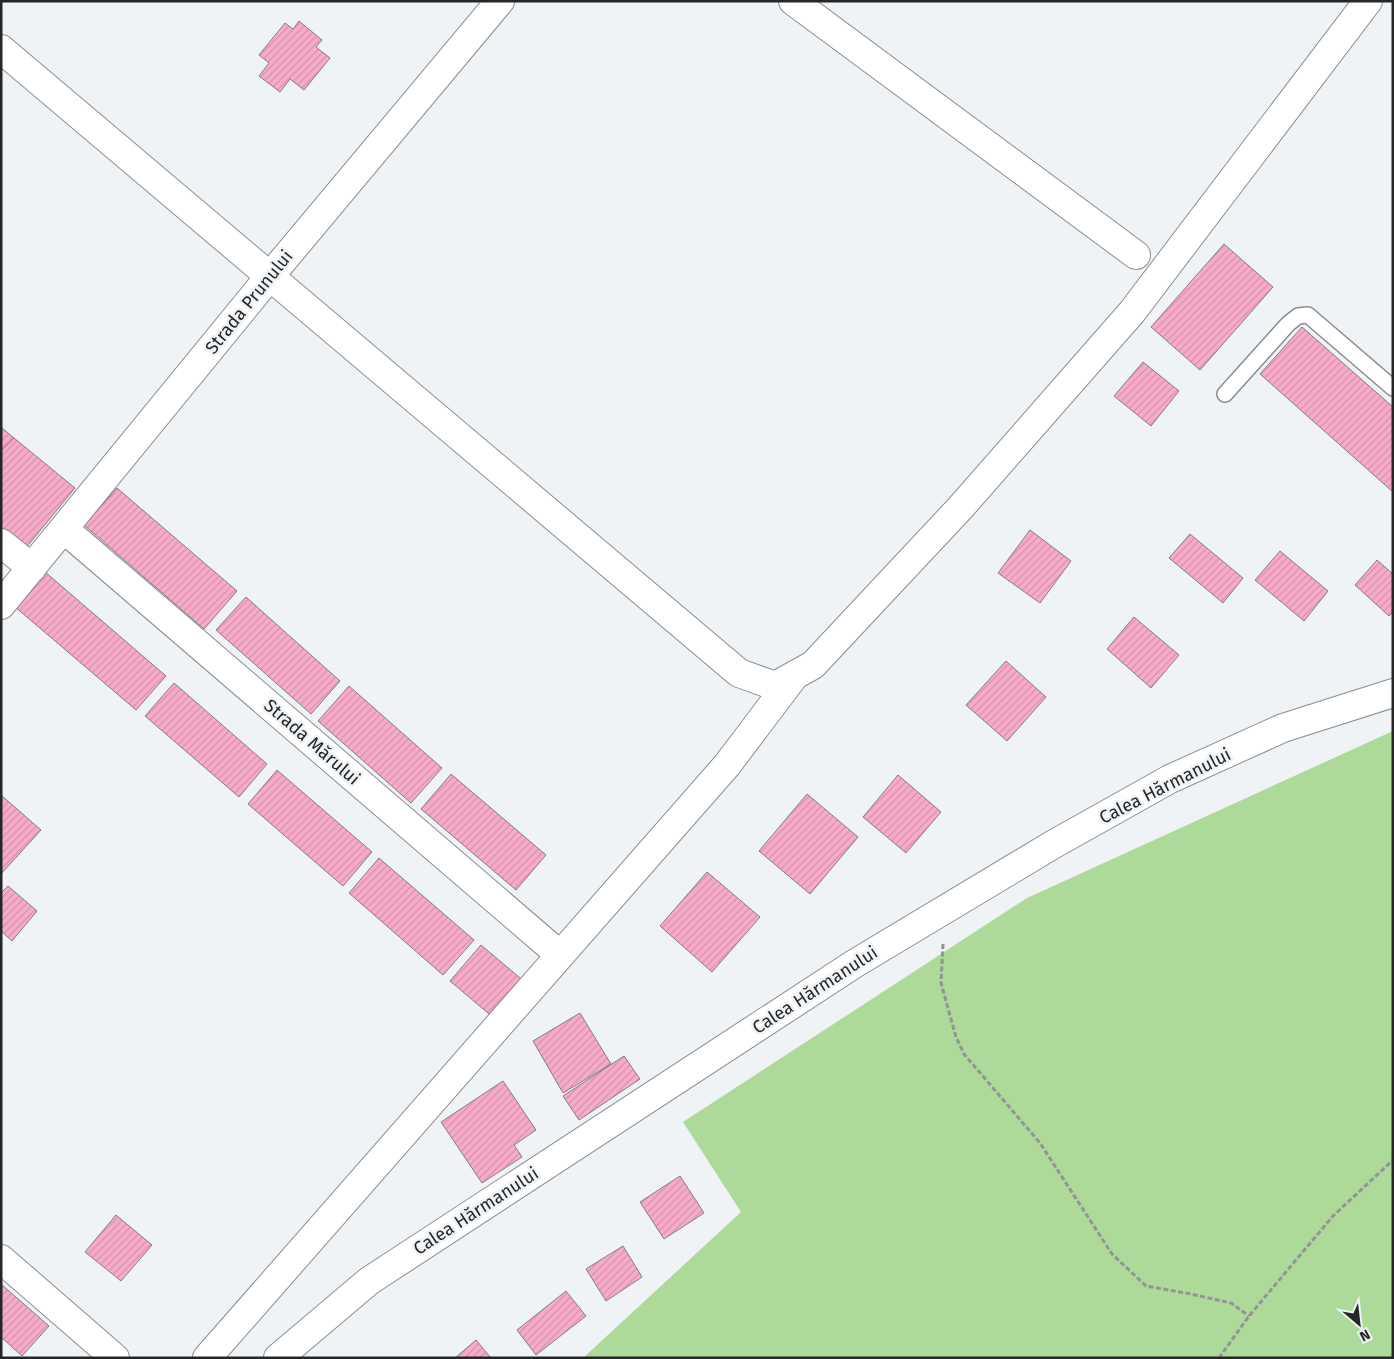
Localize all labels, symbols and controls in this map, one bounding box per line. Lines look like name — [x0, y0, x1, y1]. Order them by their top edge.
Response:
street label: Strada Prunului — [200, 246, 298, 358]
street label: Strada Mărului — [260, 694, 364, 790]
street label: Calea Hărmanului — [1095, 743, 1235, 829]
street label: Calea Hărmanului — [748, 941, 882, 1039]
street label: Calea Hărmanului — [409, 1162, 543, 1260]
north arrow — [1334, 1299, 1384, 1349]
text: N — [1357, 1325, 1373, 1345]

